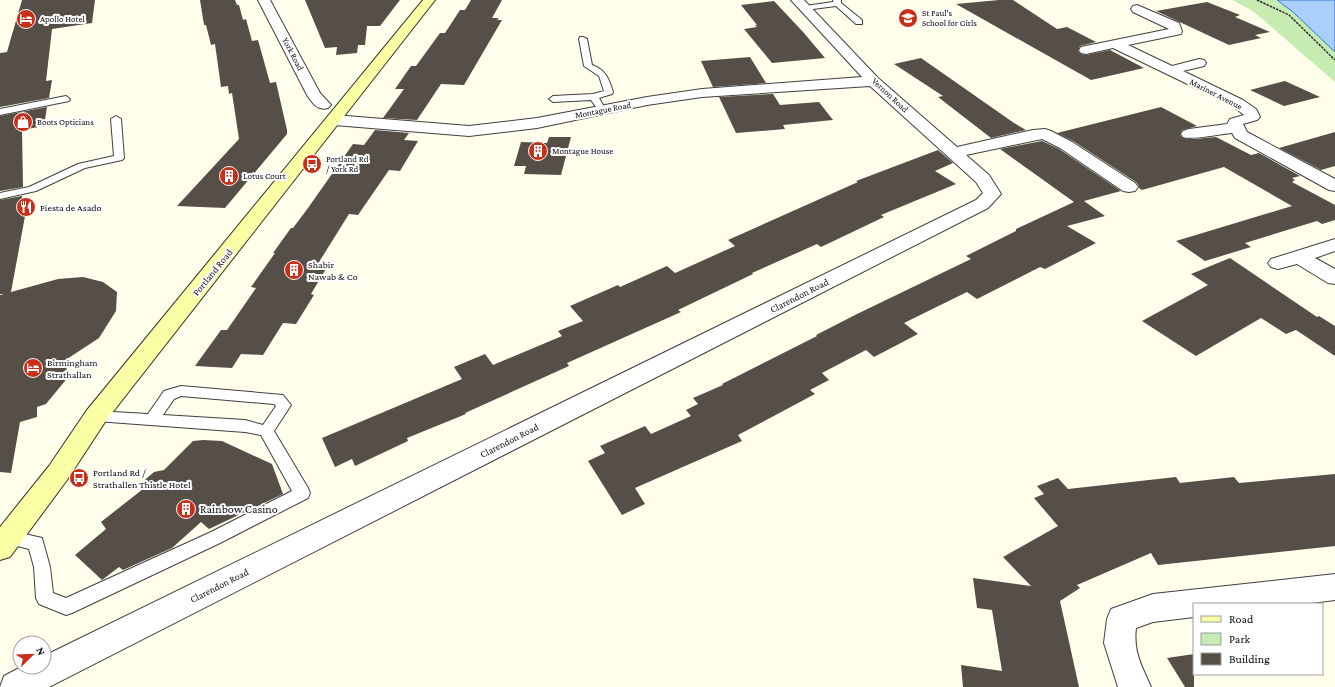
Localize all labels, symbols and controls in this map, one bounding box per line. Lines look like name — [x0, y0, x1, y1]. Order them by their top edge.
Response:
school or university icon: St Paul's School for Girls — [897, 7, 919, 29]
hotel icon: Apollo Hotel — [15, 8, 37, 30]
place label: St Paul's School for Girls — [922, 8, 977, 28]
place label: Apollo Hotel — [40, 14, 85, 24]
street label: York Road — [280, 36, 306, 72]
street label: Vernon Road — [870, 76, 910, 115]
street label: Mariner Avenue — [1188, 77, 1244, 111]
street label: Montague Road — [574, 100, 632, 120]
shop icon: Boots Opticians — [12, 111, 34, 133]
place label: Boots Opticians — [37, 117, 94, 127]
building icon: Montague House — [527, 140, 549, 162]
place label: Montague House — [552, 146, 613, 156]
bus stop icon: Portland Rd / York Rd — [301, 153, 323, 175]
place label: Portland Rd / York Rd — [326, 154, 369, 174]
building icon: Lotus Court — [218, 165, 240, 187]
place label: Lotus Court — [243, 171, 287, 181]
restaurant icon: Fiesta de Asado — [15, 196, 37, 218]
place label: Fiesta de Asado — [40, 202, 102, 213]
street label: Portland Road — [190, 246, 235, 298]
building icon: Shabir Nawab & Co — [283, 259, 305, 281]
place label: Shabir Nawab & Co — [308, 259, 358, 282]
street label: Clarendon Road — [768, 276, 831, 315]
hotel icon: Birmingham Strathallan — [22, 357, 44, 379]
place label: Birmingham Strathallan — [47, 357, 98, 380]
street label: Clarendon Road — [478, 421, 541, 460]
bus stop icon: Portland Rd / Strathallen Thistle Hotel — [68, 467, 90, 489]
place label: Portland Rd / Strathallen Thistle Hotel — [93, 467, 191, 490]
building icon: Rainbow Casino — [175, 498, 197, 520]
place label: Rainbow Casino — [200, 502, 278, 516]
street label: Clarendon Road — [188, 566, 251, 605]
legend — [1193, 603, 1323, 675]
text: Road — [1229, 612, 1254, 626]
text: Park — [1229, 632, 1251, 646]
north arrow — [12, 635, 52, 675]
text: N — [34, 645, 48, 657]
text: Building — [1229, 652, 1270, 666]

